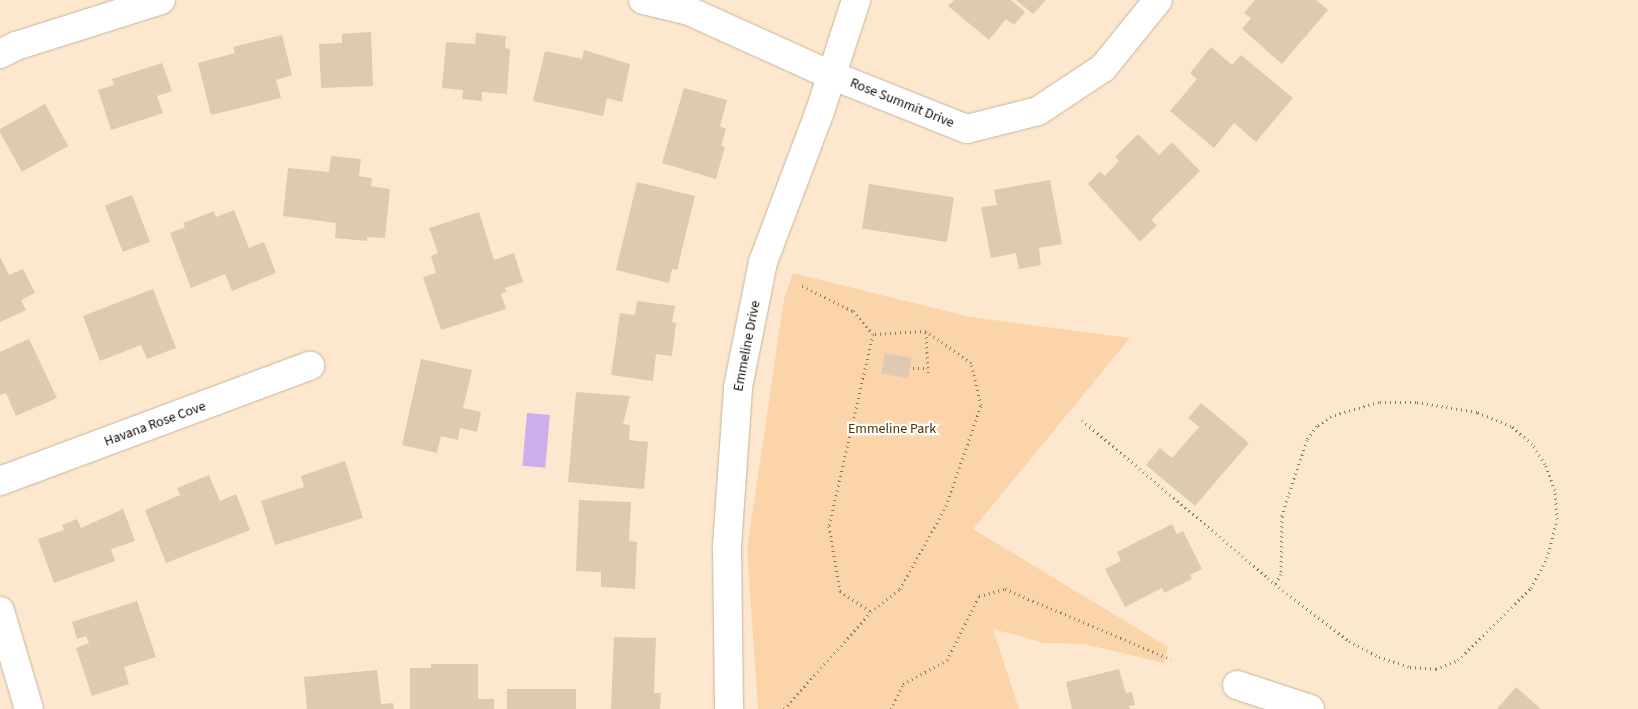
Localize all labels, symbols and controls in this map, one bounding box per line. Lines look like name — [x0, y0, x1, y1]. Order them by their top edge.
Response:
street label: Rose Summit Drive — [848, 74, 956, 132]
street label: Emmeline Drive — [730, 299, 764, 393]
street label: Havana Rose Cove — [102, 398, 208, 450]
park label: Emmeline Park — [848, 421, 936, 437]

